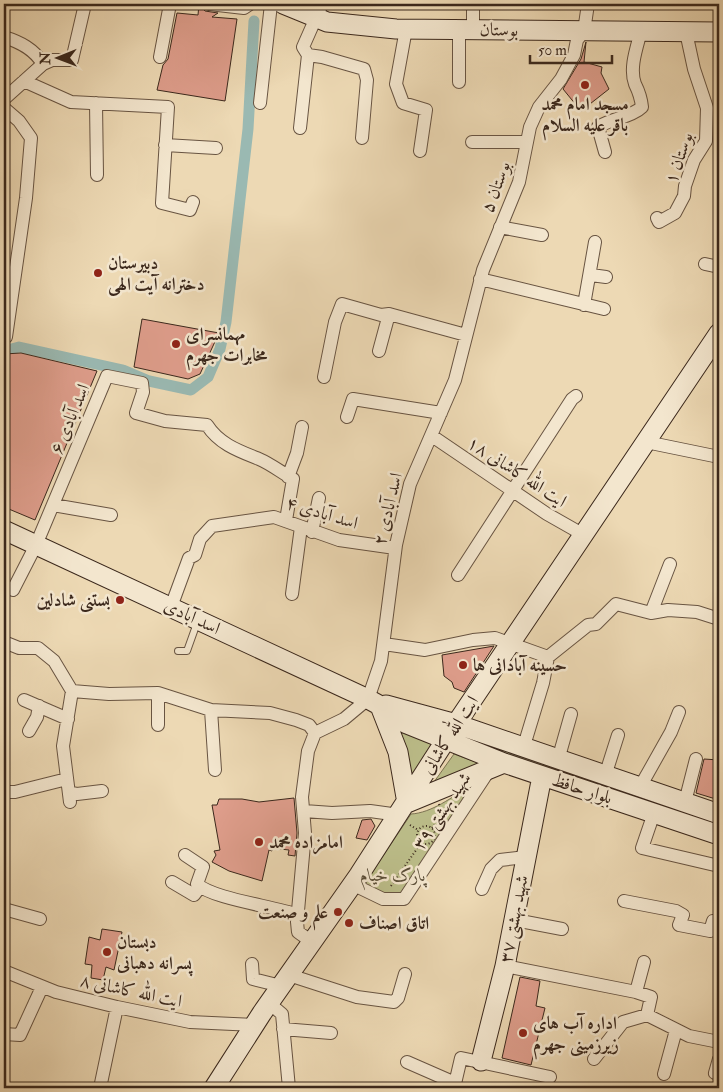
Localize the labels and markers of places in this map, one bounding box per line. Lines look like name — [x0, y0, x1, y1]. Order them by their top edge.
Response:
marker: مسجد امام محمد باقر علیه السلام — [579, 79, 591, 91]
place label: مسجد امام محمد باقر علیه السلام — [541, 93, 629, 141]
place label: دبیرستان دخترانه آیت الهی — [108, 252, 205, 296]
marker: دبیرستان دخترانه آیت الهی — [92, 267, 104, 279]
place label: مهمانسرای مخابرات جهرم — [186, 323, 268, 371]
marker: مهمانسرای مخابرات جهرم — [170, 338, 182, 350]
place label: بستنی شادلین — [37, 589, 110, 613]
marker: بستنی شادلین — [114, 594, 126, 606]
place label: حسینه آبادانی ها — [473, 654, 567, 677]
marker: حسینه آبادانی ها — [457, 659, 469, 671]
place label: امامزاده محمد — [269, 831, 343, 855]
marker: امامزاده محمد — [253, 836, 265, 848]
place label: علم و صنعت — [258, 901, 328, 931]
marker: علم و صنعت — [332, 906, 344, 918]
place label: اتاق اصناف — [359, 912, 429, 935]
marker: اتاق اصناف — [343, 917, 355, 929]
place label: دبستان پسرانه دهبانی — [116, 931, 193, 977]
marker: دبستان پسرانه دهبانی — [101, 946, 113, 958]
place label: اداره آب های زیرزمینی جهرم — [533, 1012, 619, 1060]
marker: اداره آب های زیرزمینی جهرم — [517, 1027, 529, 1039]

